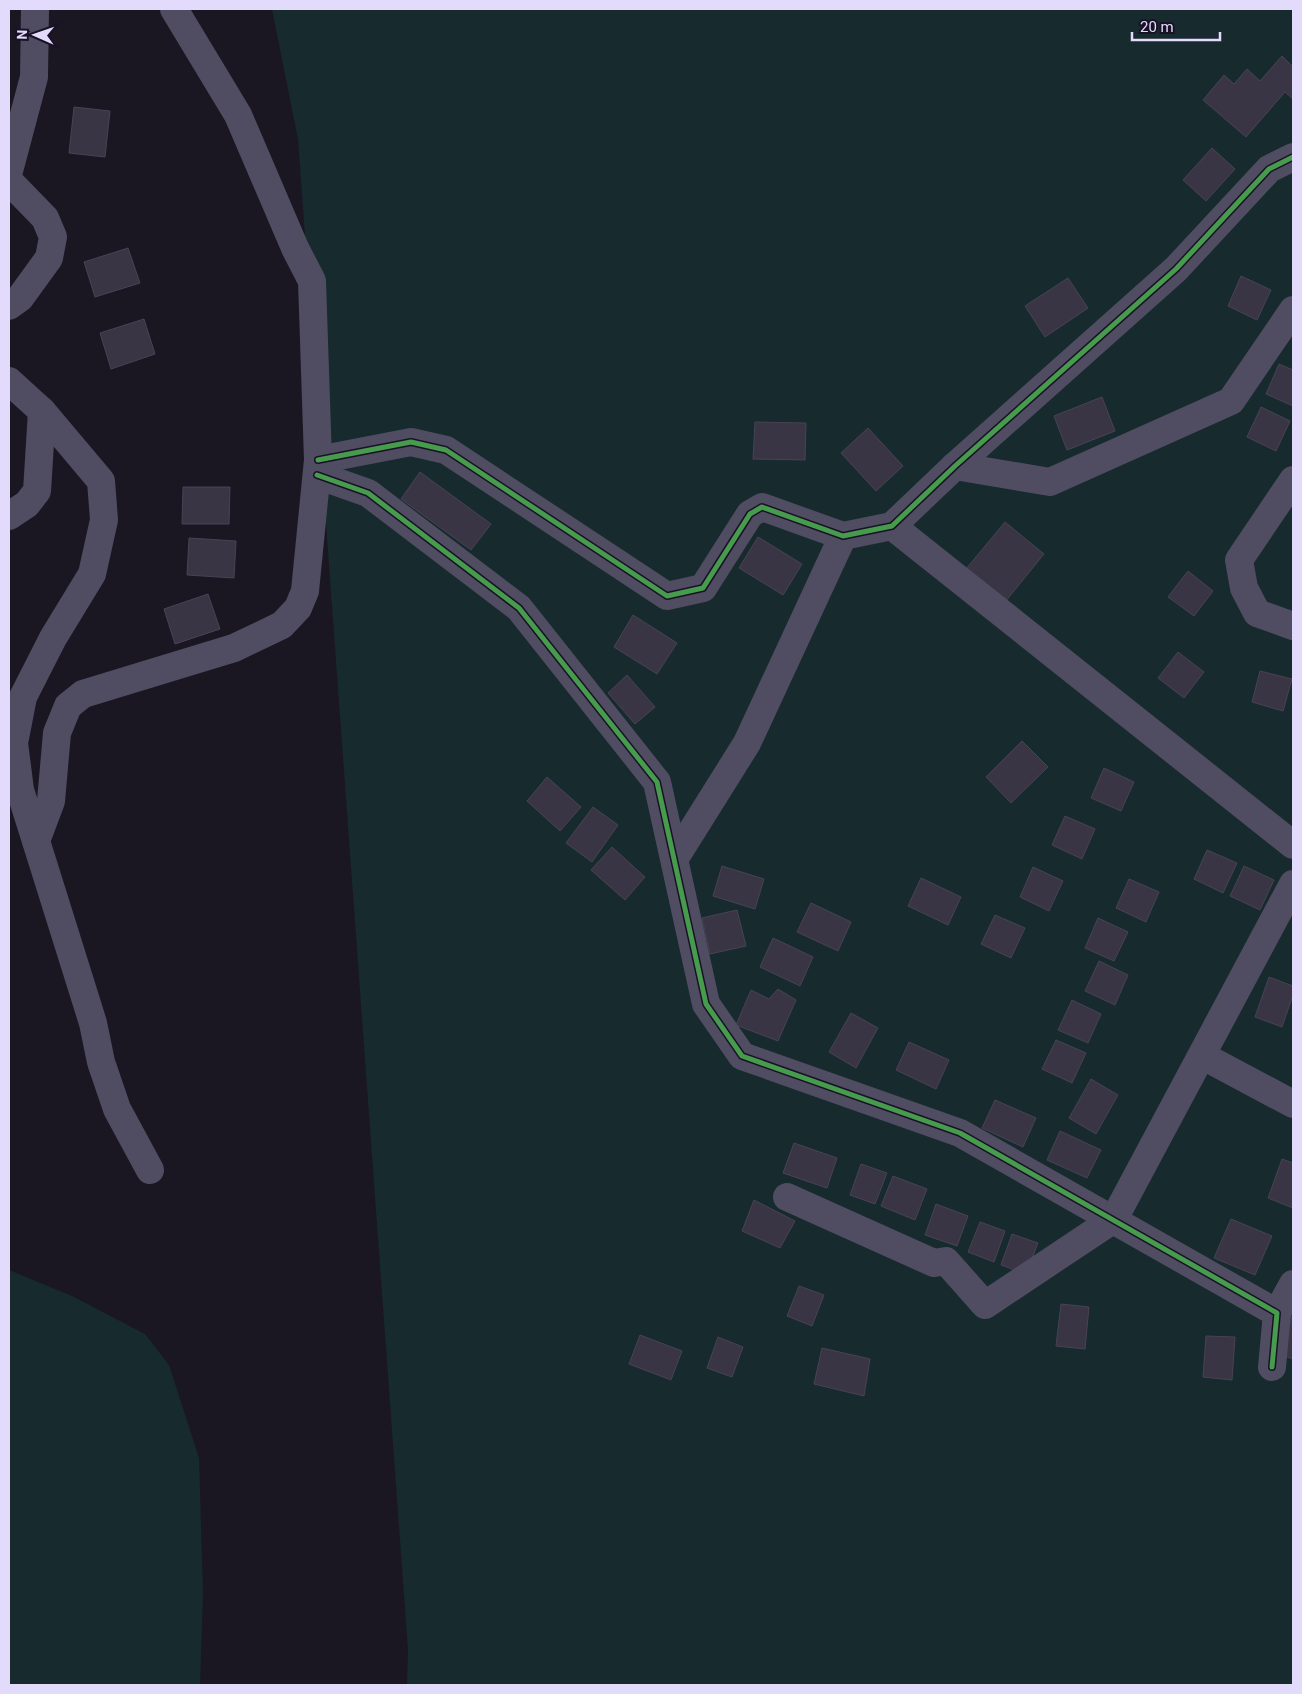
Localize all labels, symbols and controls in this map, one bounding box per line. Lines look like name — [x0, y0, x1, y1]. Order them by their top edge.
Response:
north arrow — [10, 10, 60, 60]
scale bar — [1132, 10, 1220, 42]
text: 20 m — [1140, 18, 1174, 36]
text: N — [14, 29, 30, 40]

